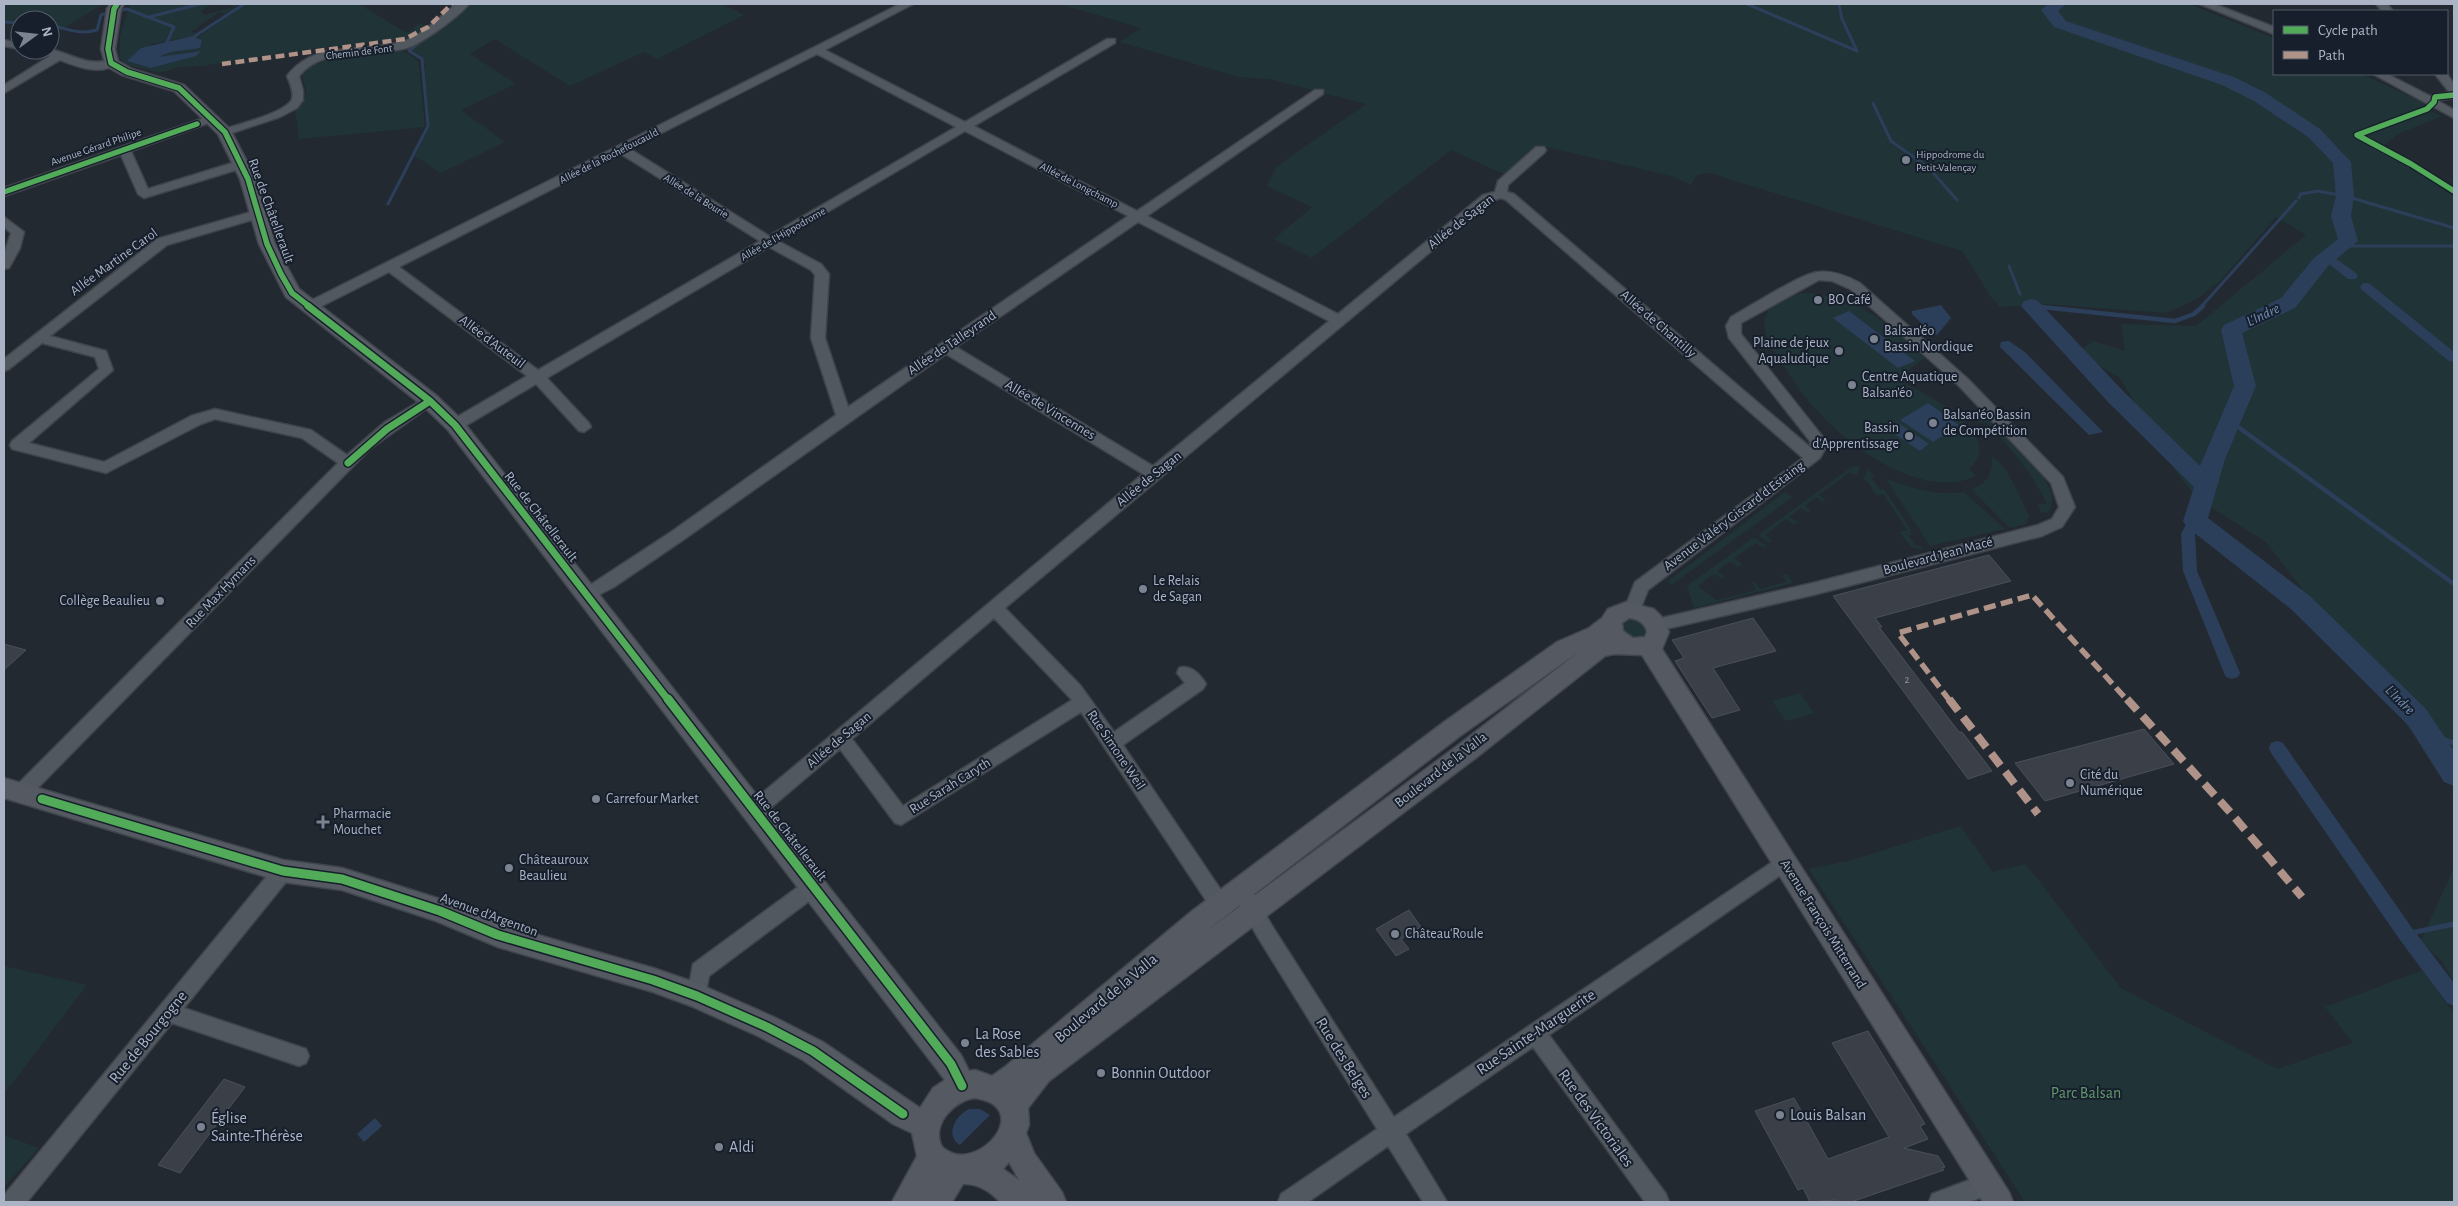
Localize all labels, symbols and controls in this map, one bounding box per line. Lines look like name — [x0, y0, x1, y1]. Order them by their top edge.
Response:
north arrow — [10, 10, 60, 60]
legend — [2273, 10, 2448, 75]
text: Cycle path — [2318, 23, 2378, 38]
text: N — [39, 25, 55, 38]
street label: Chemin de Font — [325, 42, 393, 62]
text: Path — [2318, 48, 2345, 63]
street label: Avenue Gérard Philipe — [49, 126, 143, 168]
street label: Allée de la Rochefoucauld — [558, 126, 661, 186]
place label: Hippodrome du Petit-Valençay — [1916, 149, 1985, 173]
marker: Hippodrome du Petit-Valençay — [1900, 154, 1912, 166]
street label: Rue de Châtellerault — [246, 157, 297, 266]
street label: Allée de Longchamp — [1038, 160, 1120, 210]
street label: Allée de la Bourie — [662, 172, 730, 220]
street label: Allée de Sagan — [1425, 192, 1497, 252]
street label: Allée de l'Hippodrome — [739, 205, 827, 263]
street label: Allée Martine Carol — [68, 226, 160, 298]
street label: Allée de Chantilly — [1618, 288, 1698, 360]
place label: BO Café — [1828, 293, 1871, 307]
marker: BO Café — [1812, 294, 1824, 306]
water label: L'Indre — [2244, 301, 2282, 329]
street label: Allée de Talleyrand — [905, 308, 999, 378]
street label: Allée d'Auteuil — [456, 313, 528, 371]
place label: Balsan'éo Bassin Nordique — [1884, 324, 1973, 354]
marker: Balsan'éo Bassin Nordique — [1868, 333, 1880, 345]
place label: Plaine de jeux Aqualudique — [1753, 336, 1829, 366]
marker: Plaine de jeux Aqualudique — [1833, 345, 1845, 357]
place label: Centre Aquatique Balsan'éo — [1862, 370, 1958, 400]
street label: Allée de Vincennes — [1002, 378, 1098, 442]
marker: Centre Aquatique Balsan'éo — [1846, 379, 1858, 391]
place label: Balsan'éo Bassin de Compétition — [1943, 408, 2031, 438]
marker: Balsan'éo Bassin de Compétition — [1927, 417, 1939, 429]
place label: Bassin d'Apprentissage — [1812, 421, 1899, 451]
marker: Bassin d'Apprentissage — [1903, 430, 1915, 442]
street label: Allée de Sagan — [1114, 449, 1184, 509]
street label: Avenue Valéry Giscard d'Estaing — [1661, 459, 1807, 573]
street label: Rue de Châtellerault — [501, 469, 581, 565]
street label: Boulevard Jean Macé — [1882, 535, 1994, 577]
street label: Rue Max Hymans — [183, 553, 259, 631]
place label: Le Relais de Sagan — [1153, 574, 1202, 604]
marker: Le Relais de Sagan — [1137, 583, 1149, 595]
place label: Collège Beaulieu — [59, 594, 150, 608]
marker: Collège Beaulieu — [154, 595, 166, 607]
house number: 2 — [1904, 674, 1910, 685]
water label: L'Indre — [2382, 682, 2418, 718]
street label: Rue Simone Weil — [1084, 708, 1148, 792]
street label: Allée de Sagan — [804, 709, 874, 771]
street label: Boulevard de la Valla — [1392, 729, 1490, 810]
street label: Rue Sarah Caryth — [907, 756, 993, 816]
place label: Cité du Numérique — [2080, 768, 2143, 798]
marker: Cité du Numérique — [2064, 777, 2076, 789]
street label: Rue de Châtellerault — [750, 788, 830, 884]
place label: Carrefour Market — [606, 792, 699, 806]
marker: Carrefour Market — [590, 793, 602, 805]
place label: Pharmacie Mouchet — [333, 807, 391, 837]
marker: Pharmacie Mouchet — [317, 816, 329, 828]
place label: Châteauroux Beaulieu — [519, 853, 589, 883]
street label: Avenue François Mitterrand — [1778, 857, 1868, 991]
marker: Châteauroux Beaulieu — [503, 862, 515, 874]
street label: Avenue d'Argenton — [438, 891, 540, 939]
place label: Château'Roule — [1405, 927, 1484, 941]
marker: Château'Roule — [1389, 928, 1401, 940]
street label: Boulevard de la Valla — [1052, 950, 1160, 1046]
street label: Rue Sainte-Marguerite — [1474, 986, 1598, 1078]
street label: Rue de Bourgogne — [106, 988, 190, 1086]
street label: Rue des Belges — [1313, 1015, 1375, 1101]
place label: La Rose des Sables — [975, 1026, 1039, 1060]
marker: La Rose des Sables — [959, 1037, 971, 1049]
place label: Bonnin Outdoor — [1111, 1065, 1211, 1081]
street label: Rue des Victoriales — [1555, 1066, 1637, 1170]
marker: Bonnin Outdoor — [1095, 1067, 1107, 1079]
park label: Parc Balsan — [2051, 1085, 2121, 1101]
place label: Louis Balsan — [1790, 1107, 1866, 1123]
place label: Église Sainte-Thérèse — [211, 1108, 303, 1144]
marker: Louis Balsan — [1774, 1109, 1786, 1121]
marker: Église Sainte-Thérèse — [195, 1121, 207, 1133]
place label: Aldi — [729, 1139, 754, 1155]
marker: Aldi — [713, 1141, 725, 1153]

